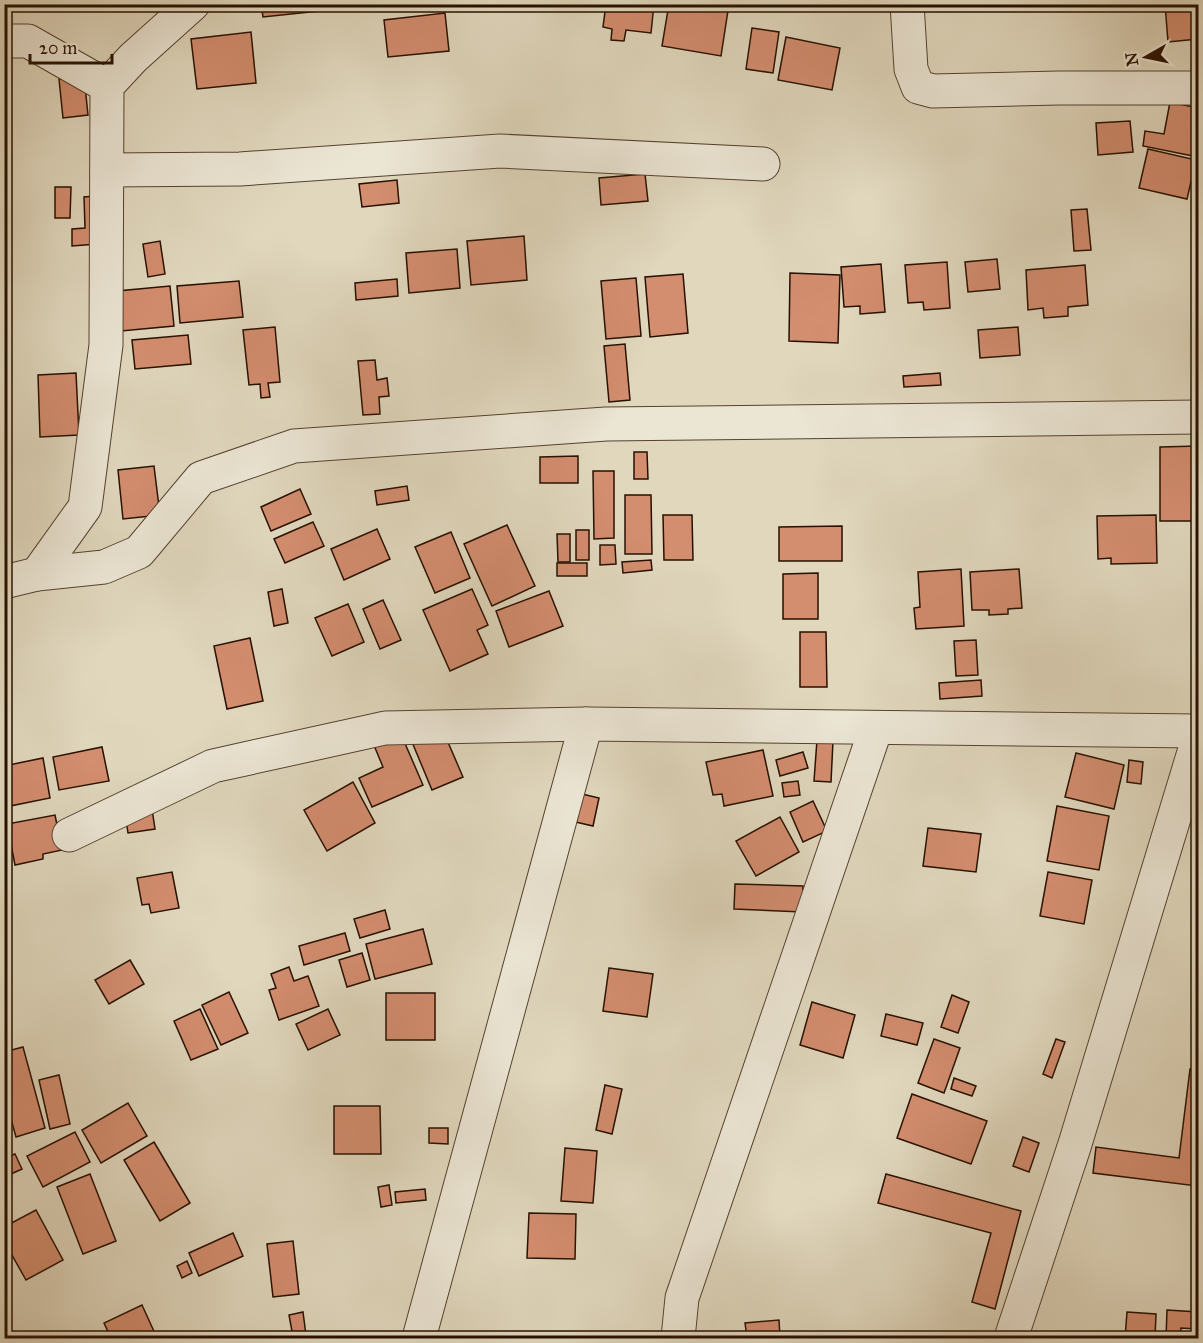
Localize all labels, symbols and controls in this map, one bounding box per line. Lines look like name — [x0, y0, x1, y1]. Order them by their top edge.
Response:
scale bar — [30, 27, 112, 65]
north arrow — [1116, 27, 1176, 87]
text: 20 m — [39, 37, 77, 59]
text: N — [1121, 51, 1142, 67]

